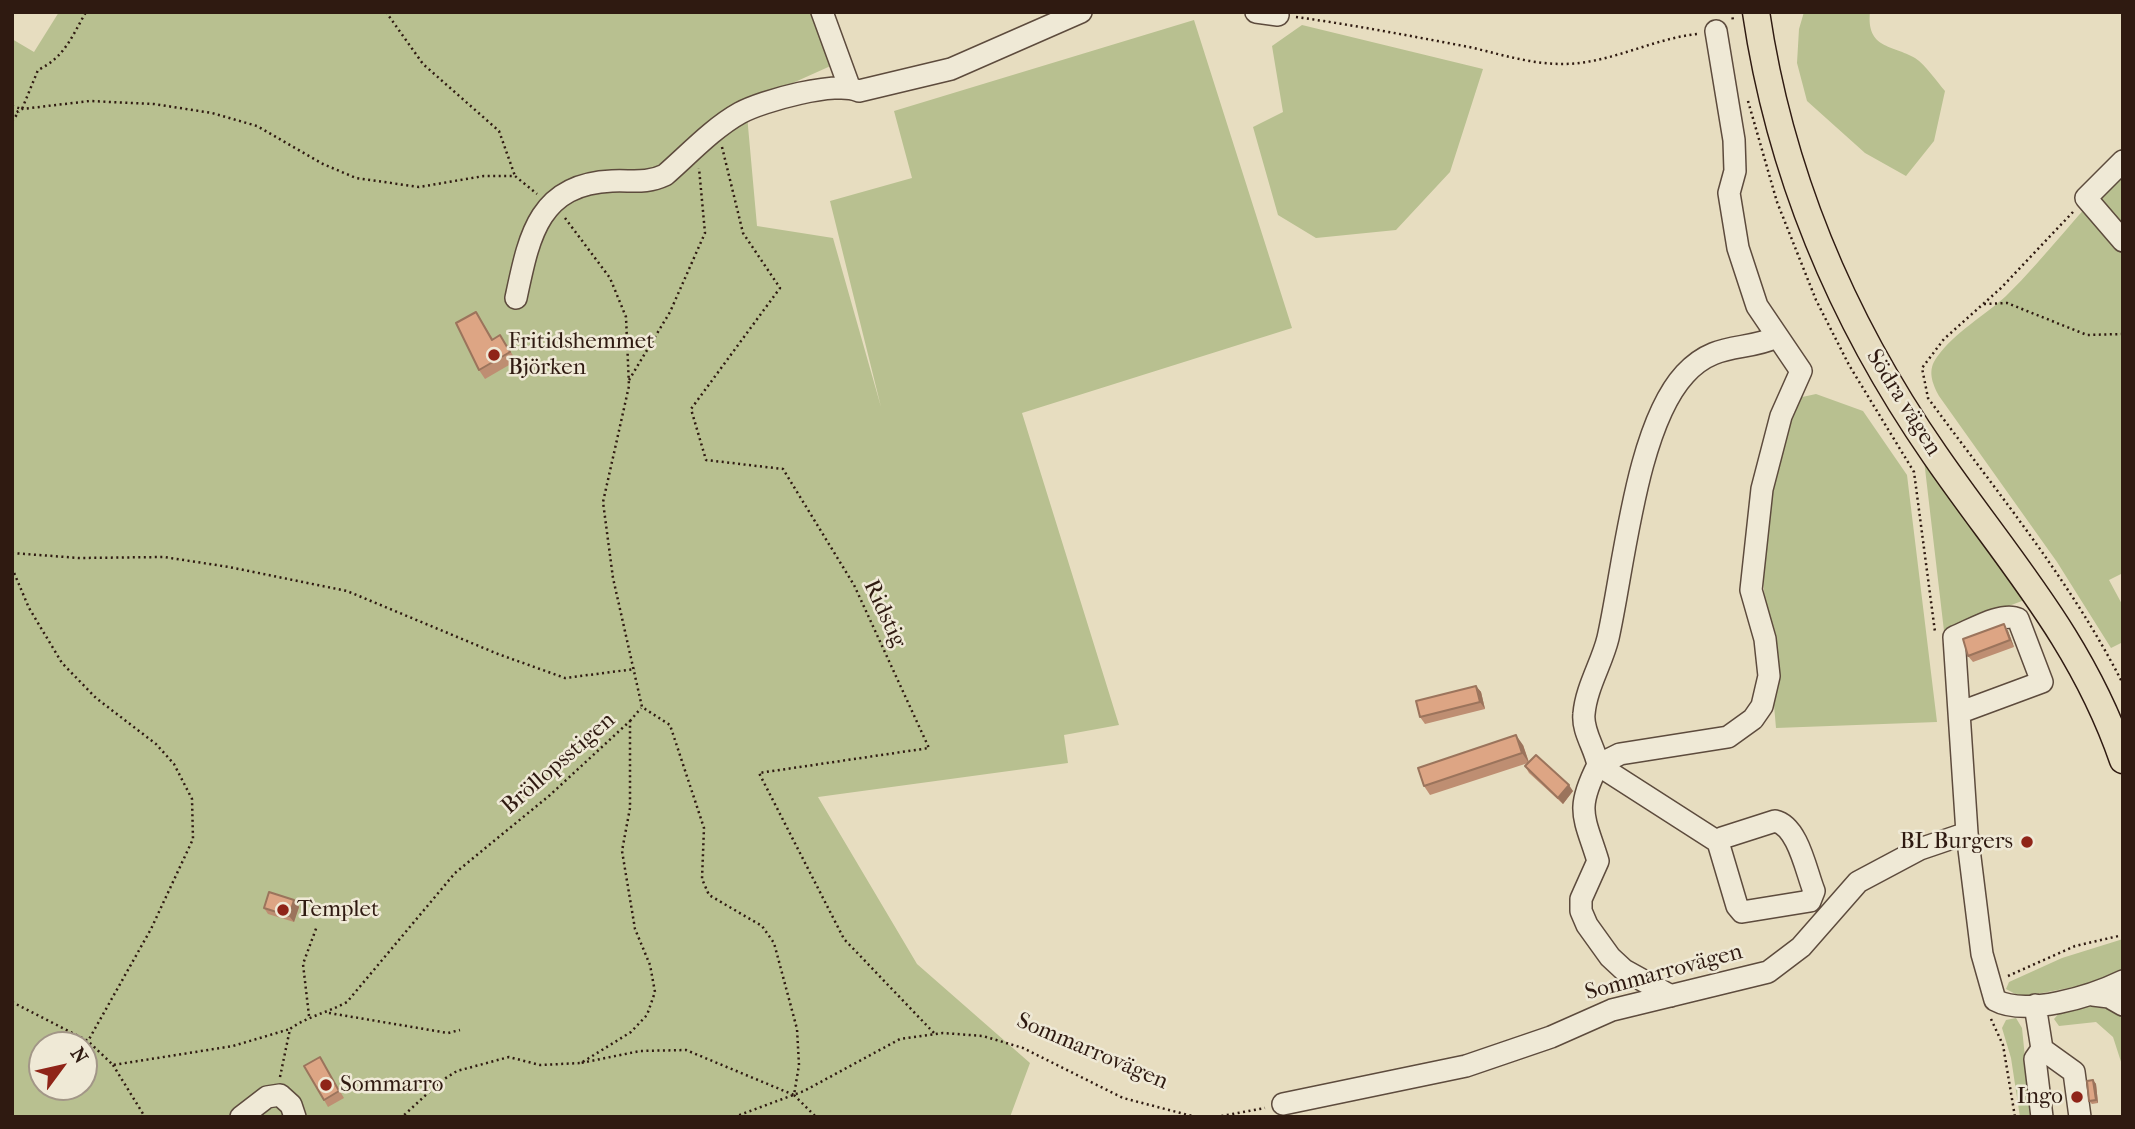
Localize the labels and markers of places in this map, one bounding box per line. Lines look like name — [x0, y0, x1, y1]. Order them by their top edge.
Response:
place label: Fritidshemmet Björken — [508, 328, 654, 382]
marker: Fritidshemmet Björken — [486, 347, 502, 363]
place label: BL Burgers — [1900, 828, 2013, 856]
marker: BL Burgers — [2019, 834, 2035, 850]
place label: Templet — [297, 896, 379, 924]
marker: Templet — [275, 902, 291, 918]
place label: Sommarro — [340, 1071, 443, 1099]
marker: Sommarro — [318, 1077, 334, 1093]
place label: Ingo — [2017, 1083, 2063, 1111]
marker: Ingo — [2069, 1089, 2085, 1105]

